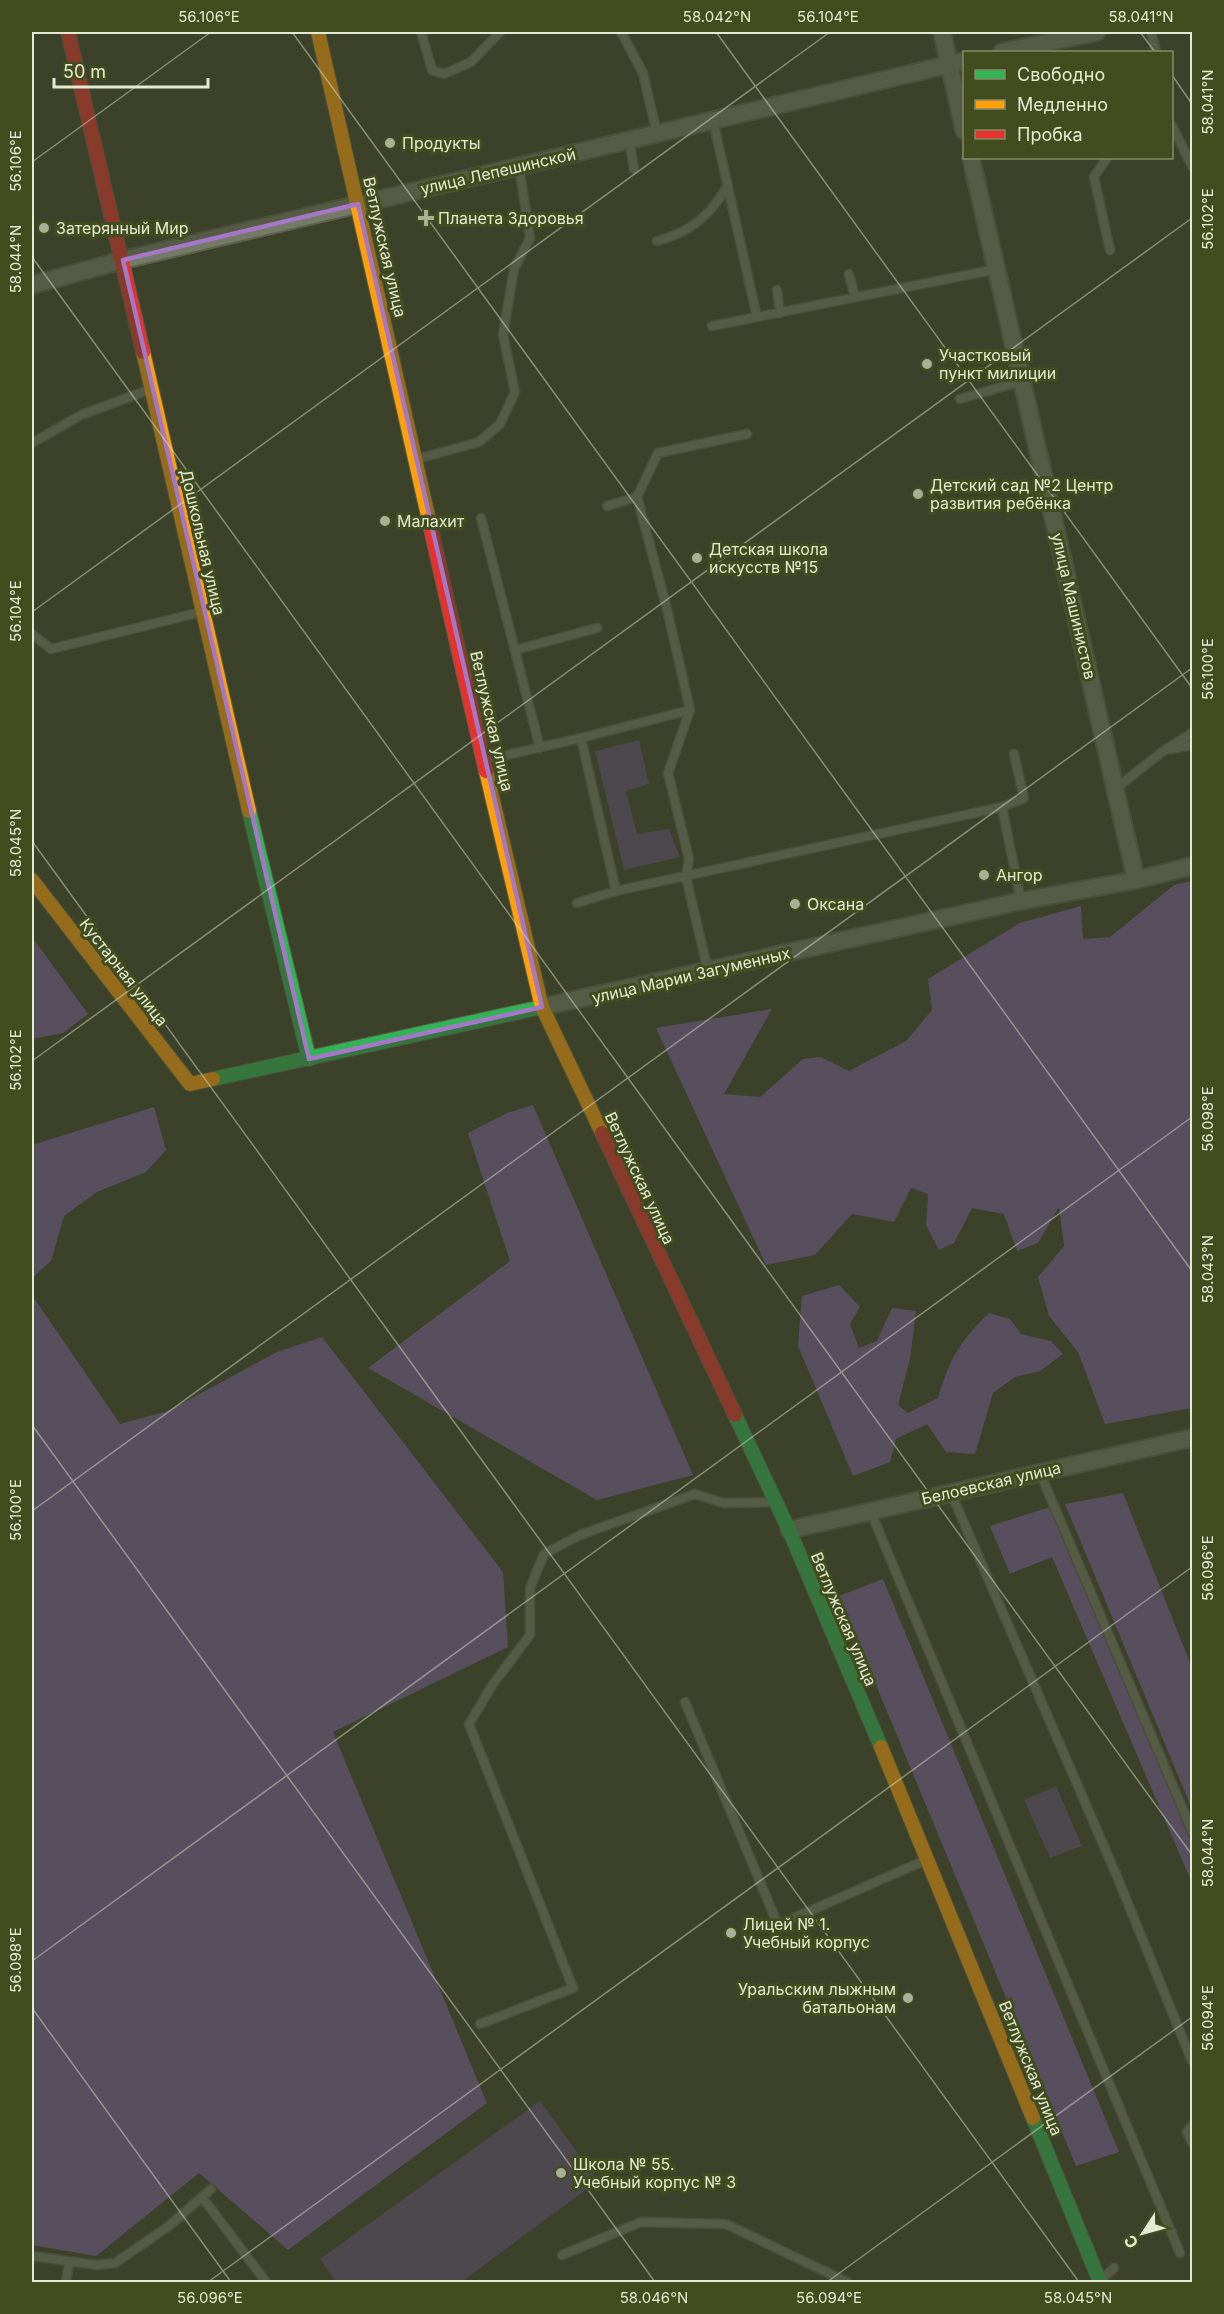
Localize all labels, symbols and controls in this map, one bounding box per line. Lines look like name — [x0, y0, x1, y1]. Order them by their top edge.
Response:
text: 56.106°E — [178, 7, 240, 26]
text: 58.042°N — [683, 7, 751, 26]
text: 56.104°E — [797, 7, 859, 26]
text: 58.041°N — [1108, 7, 1174, 26]
scale bar — [54, 51, 208, 89]
legend — [963, 51, 1173, 159]
text: 50 m — [63, 61, 106, 82]
text: Свободно — [1017, 64, 1105, 85]
text: 58.041°N — [1198, 69, 1217, 135]
text: Медленно — [1017, 94, 1108, 115]
text: Пробка — [1017, 124, 1083, 145]
text: 56.106°E — [6, 130, 25, 192]
place label: Продукты — [402, 133, 480, 153]
marker: Продукты — [383, 136, 397, 150]
street label: улица Лепешинской — [418, 143, 578, 199]
street label: Ветлужская улица — [359, 175, 411, 319]
text: 56.102°E — [1198, 188, 1217, 250]
place label: Планета Здоровья — [438, 208, 584, 228]
marker: Планета Здоровья — [419, 211, 433, 225]
place label: Затерянный Мир — [56, 218, 188, 238]
marker: Затерянный Мир — [37, 221, 51, 235]
text: 58.044°N — [6, 225, 25, 293]
place label: Участковый пункт милиции — [939, 345, 1056, 383]
marker: Участковый пункт милиции — [920, 357, 934, 371]
street label: Дошкольная улица — [176, 467, 230, 617]
place label: Детский сад №2 Центр развития ребёнка — [930, 475, 1113, 513]
marker: Детский сад №2 Центр развития ребёнка — [911, 487, 925, 501]
place label: Малахит — [397, 511, 465, 531]
marker: Малахит — [378, 514, 392, 528]
street label: улица Машинистов — [1047, 531, 1101, 681]
place label: Детская школа искусств №15 — [709, 539, 828, 577]
marker: Детская школа искусств №15 — [690, 551, 704, 565]
text: 56.104°E — [6, 580, 25, 642]
text: 56.100°E — [1198, 638, 1217, 700]
street label: Ветлужская улица — [466, 649, 518, 793]
text: 58.045°N — [6, 809, 25, 877]
place label: Ангор — [996, 865, 1043, 885]
marker: Ангор — [977, 868, 991, 882]
place label: Оксана — [807, 894, 864, 914]
marker: Оксана — [788, 897, 802, 911]
street label: Кустарная улица — [76, 914, 172, 1030]
street label: улица Марии Загуменных — [590, 942, 792, 1008]
text: 56.102°E — [6, 1029, 25, 1091]
text: 56.098°E — [1198, 1086, 1217, 1152]
street label: Ветлужская улица — [601, 1109, 679, 1247]
text: 58.043°N — [1198, 1235, 1217, 1303]
street label: Белоевская улица — [919, 1457, 1063, 1509]
text: 56.100°E — [6, 1479, 25, 1541]
text: 56.096°E — [1198, 1535, 1217, 1601]
street label: Ветлужская улица — [807, 1549, 881, 1689]
text: 58.044°N — [1198, 1819, 1217, 1887]
place label: Лицей № 1. Учебный корпус — [743, 1914, 870, 1952]
marker: Лицей № 1. Учебный корпус — [724, 1926, 738, 1940]
text: 56.098°E — [6, 1927, 25, 1993]
place label: Уральским лыжным батальонам — [738, 1979, 896, 2017]
text: 56.094°E — [1198, 1985, 1217, 2051]
marker: Уральским лыжным батальонам — [901, 1991, 915, 2005]
street label: Ветлужская улица — [995, 1998, 1067, 2138]
place label: Школа № 55. Учебный корпус № 3 — [573, 2154, 736, 2192]
marker: Школа № 55. Учебный корпус № 3 — [554, 2166, 568, 2180]
north arrow — [1113, 2203, 1173, 2263]
text: С — [1119, 2231, 1142, 2252]
text: 56.096°E — [177, 2288, 243, 2307]
text: 58.046°N — [620, 2288, 688, 2307]
text: 56.094°E — [796, 2288, 862, 2307]
text: 58.045°N — [1044, 2288, 1112, 2307]

